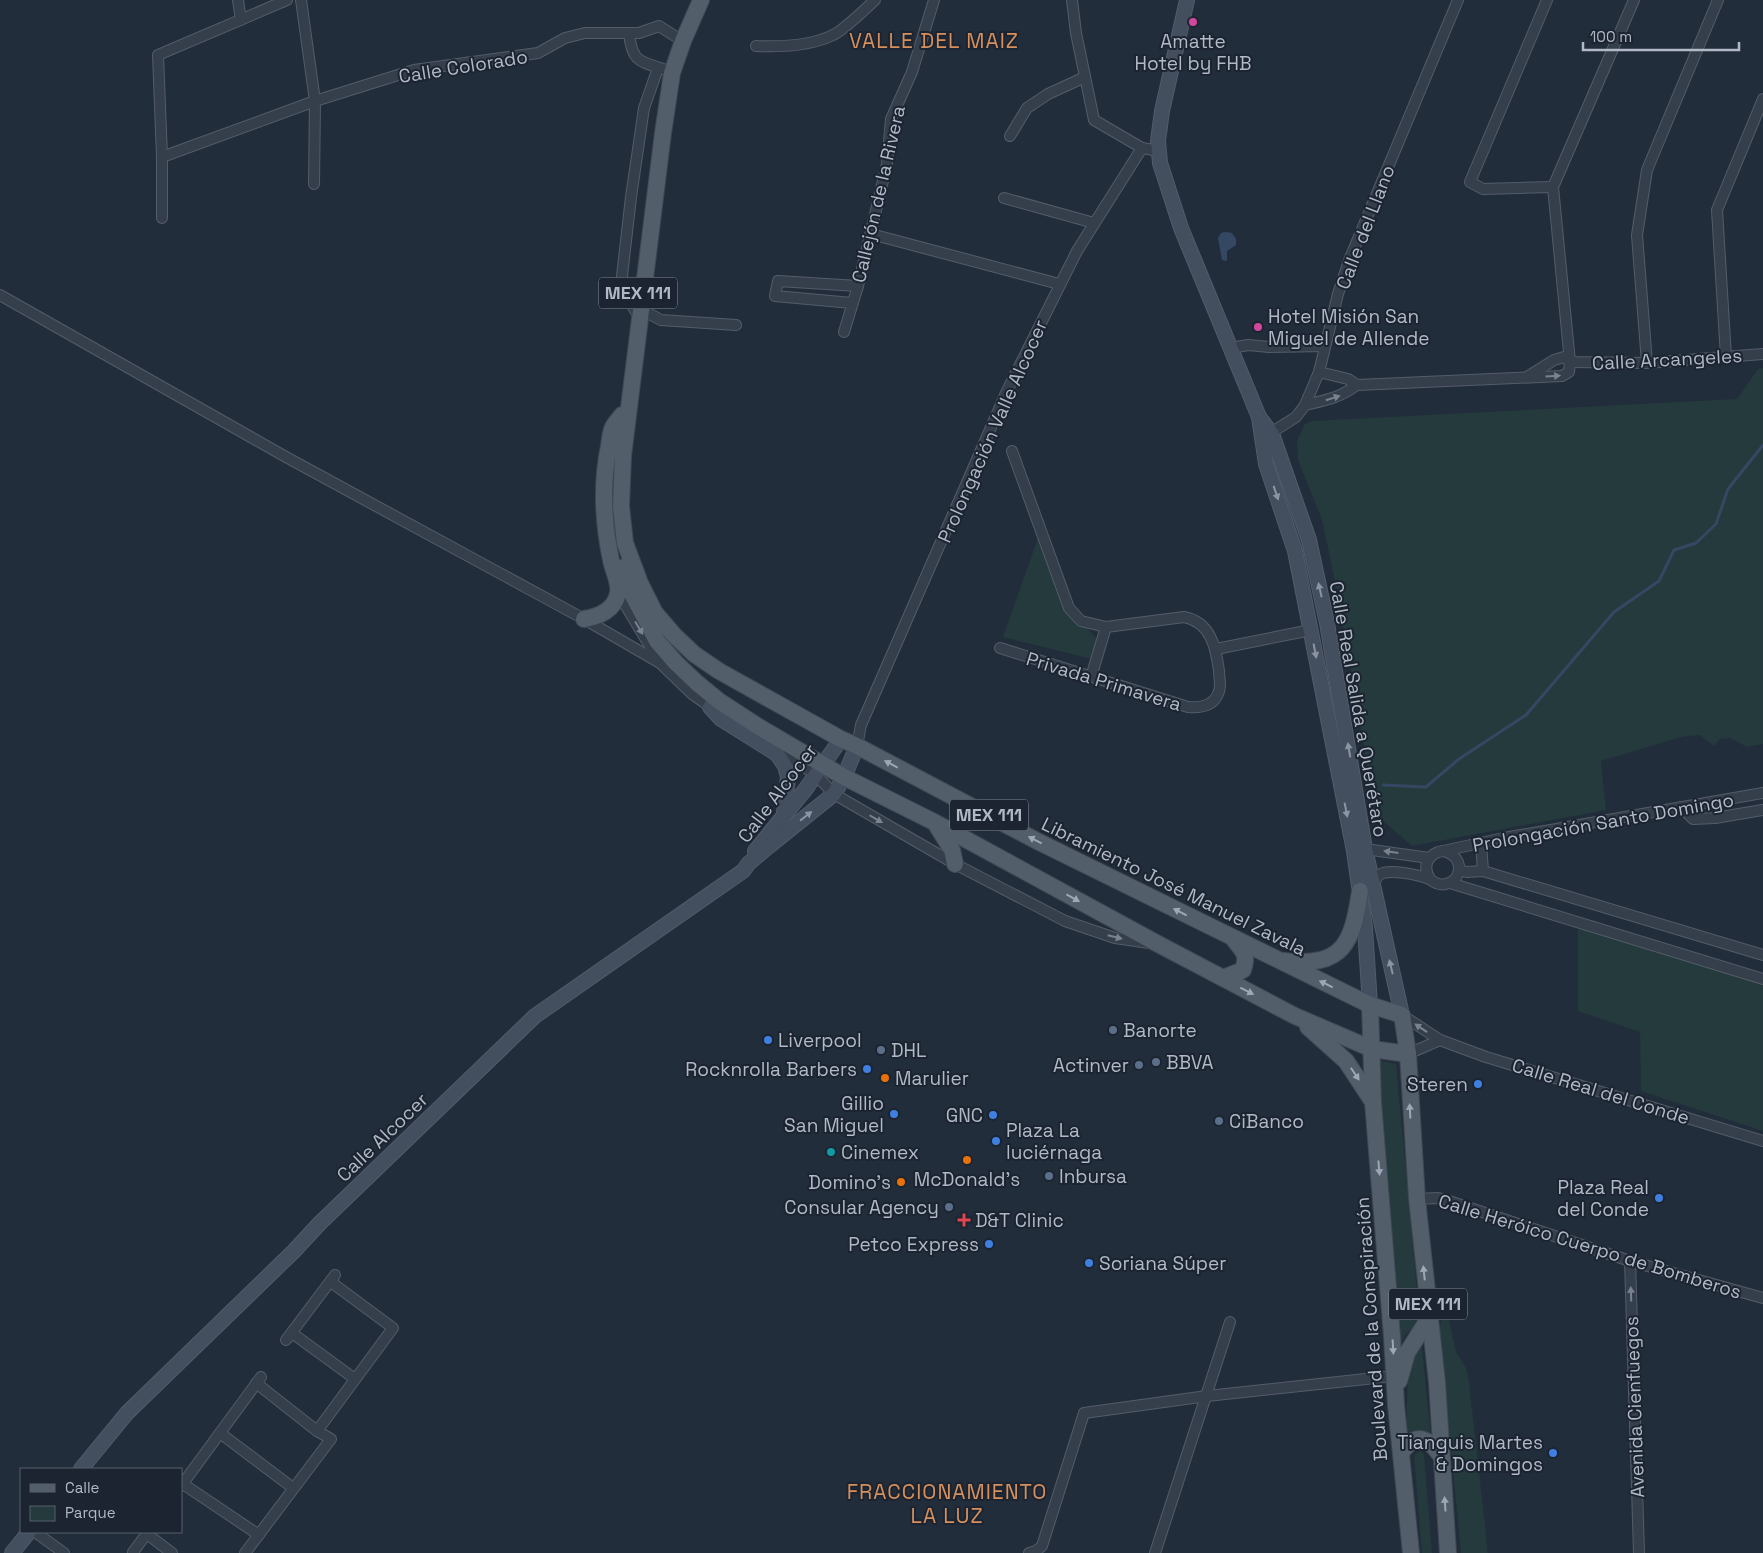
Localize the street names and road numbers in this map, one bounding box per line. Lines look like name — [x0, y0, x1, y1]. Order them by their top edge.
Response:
street label: Calle Colorado — [397, 44, 529, 89]
street label: Callejón de la Rivera — [846, 103, 911, 285]
street label: Calle del Llano — [1330, 162, 1401, 293]
road number: MEX 111 — [599, 278, 677, 308]
street label: Prolongación Valle Alcocer — [932, 316, 1053, 547]
street label: Calle Arcangeles — [1591, 343, 1743, 376]
street label: Calle Real Salida a Querétaro — [1324, 579, 1393, 839]
street label: Privada Primavera — [1023, 646, 1184, 717]
street label: Calle Alcocer — [732, 739, 823, 848]
street label: Prolongación Santo Domingo — [1470, 787, 1736, 858]
road number: MEX 111 — [950, 800, 1028, 830]
street label: Libramiento José Manuel Zavala — [1037, 811, 1310, 962]
street label: Calle Real del Conde — [1509, 1053, 1693, 1130]
street label: Calle Alcocer — [331, 1087, 433, 1187]
street label: Calle Heróico Cuerpo de Bomberos — [1435, 1188, 1744, 1305]
street label: Boulevard de la Conspiración — [1350, 1196, 1393, 1462]
road number: MEX 111 — [1389, 1288, 1467, 1320]
street label: Avenida Cienfuegos — [1619, 1316, 1650, 1498]

